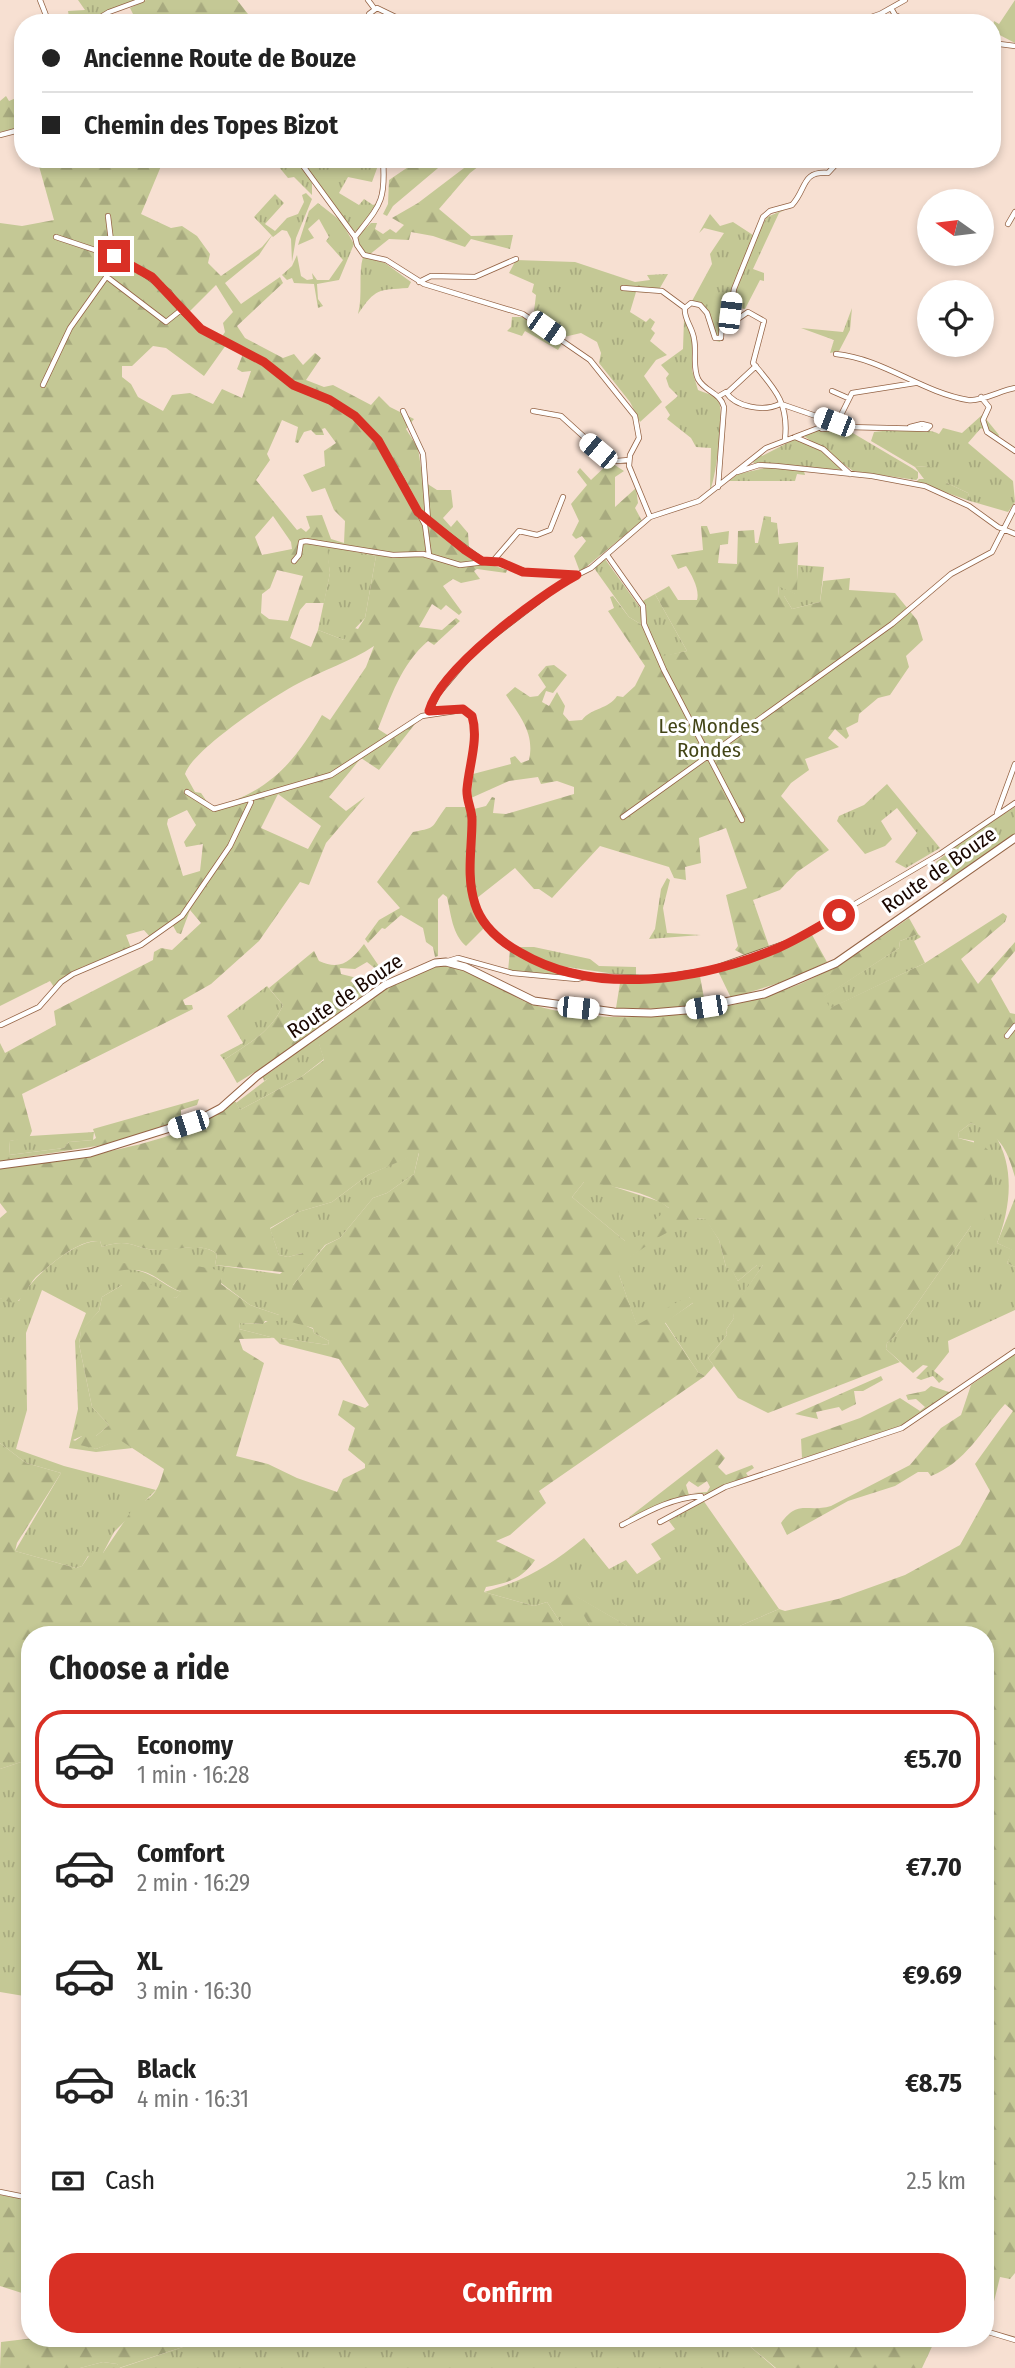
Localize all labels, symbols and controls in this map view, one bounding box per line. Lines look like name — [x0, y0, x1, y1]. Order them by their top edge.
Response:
text: Ancienne Route de Bouze — [84, 43, 356, 74]
text: Chemin des Topes Bizot — [84, 110, 338, 141]
north arrow — [917, 189, 994, 266]
map controls — [917, 189, 994, 357]
route end — [98, 240, 130, 272]
button: locate — [917, 280, 994, 357]
car — [718, 291, 743, 335]
car — [523, 307, 570, 349]
car — [811, 405, 858, 439]
car — [576, 429, 621, 473]
park label: Les Mondes Rondes — [659, 713, 759, 763]
street label: Route de Bouze — [877, 821, 1001, 919]
route start — [823, 899, 855, 931]
street label: Route de Bouze — [282, 948, 408, 1044]
car — [684, 993, 729, 1021]
car — [557, 995, 600, 1021]
car — [165, 1108, 212, 1140]
text: Choose a ride — [49, 1649, 230, 1687]
icon: car — [53, 1728, 116, 1791]
text: Economy — [137, 1730, 233, 1761]
text: €5.70 — [904, 1744, 962, 1775]
text: 1 min · 16:28 — [137, 1761, 250, 1789]
icon: car — [53, 1836, 116, 1899]
text: Comfort — [137, 1838, 225, 1869]
text: €7.70 — [906, 1852, 962, 1883]
text: 2 min · 16:29 — [137, 1869, 250, 1897]
icon: car — [53, 1944, 116, 2007]
text: XL — [137, 1946, 163, 1977]
text: €9.69 — [903, 1960, 962, 1991]
text: 3 min · 16:30 — [137, 1977, 252, 2005]
icon: car — [53, 2052, 116, 2115]
text: Black — [137, 2054, 196, 2085]
text: €8.75 — [905, 2068, 962, 2099]
text: 4 min · 16:31 — [137, 2085, 249, 2113]
icon: cash — [49, 2162, 87, 2200]
text: Cash — [105, 2165, 155, 2196]
text: 2.5 km — [906, 2167, 966, 2195]
button: Confirm — [49, 2253, 966, 2333]

